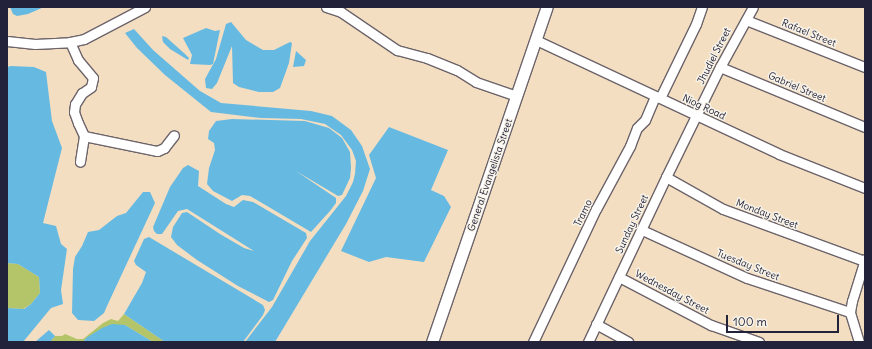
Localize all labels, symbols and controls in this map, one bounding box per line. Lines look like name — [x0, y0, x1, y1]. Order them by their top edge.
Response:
street label: Rafael Street — [780, 17, 838, 49]
street label: Jhudiel Street — [695, 26, 733, 86]
street label: Gabriel Street — [766, 69, 828, 105]
street label: Niog Road — [681, 92, 727, 122]
street label: General Evangelista Street — [465, 117, 515, 233]
street label: Sunday Street — [613, 193, 651, 255]
street label: Monday Street — [734, 197, 800, 231]
street label: Tramo — [571, 198, 595, 228]
street label: Tuesday Street — [715, 247, 781, 283]
street label: Wednesday Street — [633, 267, 711, 317]
scale bar — [728, 307, 841, 333]
text: 100 m — [733, 314, 767, 329]

